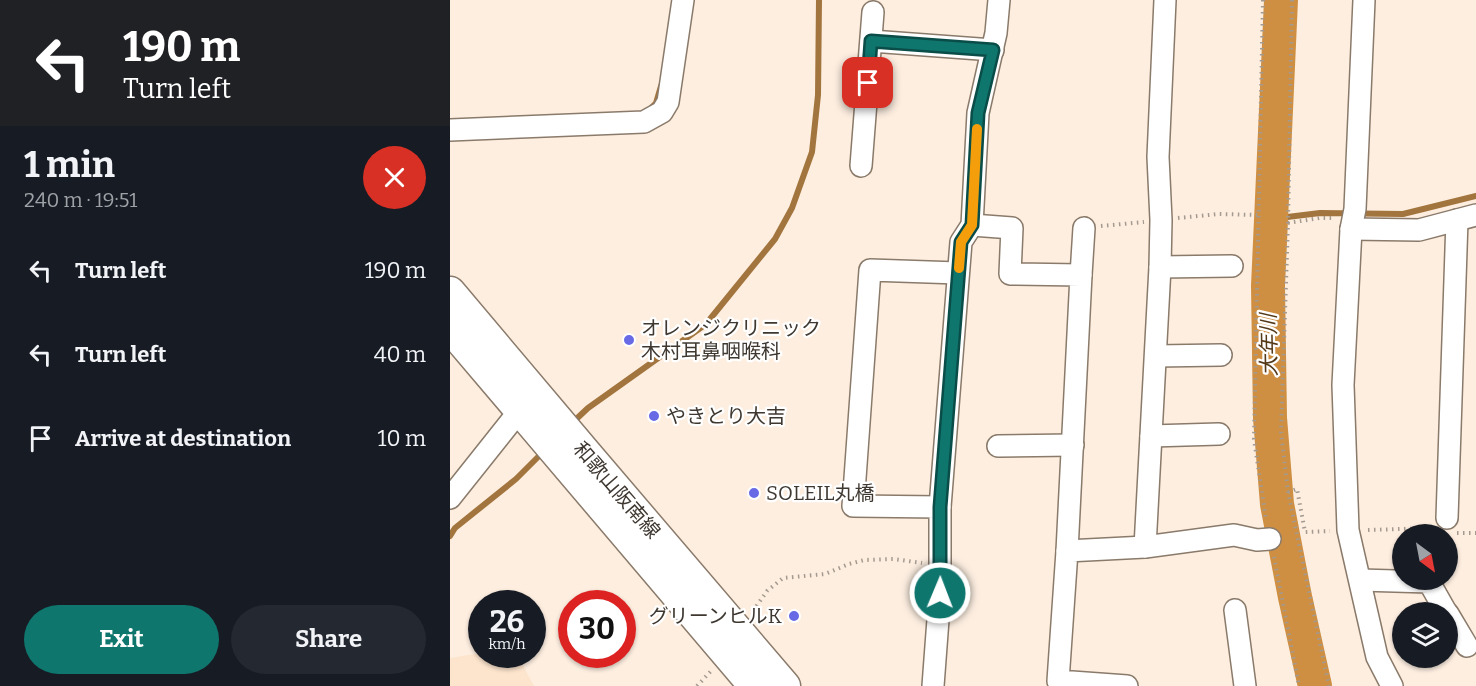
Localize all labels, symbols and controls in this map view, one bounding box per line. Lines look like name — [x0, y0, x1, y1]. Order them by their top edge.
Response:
text: 190 m — [123, 22, 240, 72]
icon: left — [24, 24, 102, 102]
pin — [842, 57, 893, 108]
icon: arrive — [851, 66, 884, 99]
text: Turn left — [123, 73, 231, 105]
text: 1 min — [24, 143, 115, 187]
button: close — [363, 146, 426, 209]
text: 240 m · 19:51 — [24, 188, 137, 212]
icon: left — [24, 254, 57, 287]
text: Turn left — [75, 257, 167, 284]
text: 190 m — [365, 257, 426, 284]
water label: 大年川 — [1255, 311, 1283, 377]
place label: オレンジクリニック 木村耳鼻咽喉科 — [641, 316, 821, 363]
marker: オレンジクリニック 木村耳鼻咽喉科 — [622, 333, 636, 347]
icon: left — [24, 338, 57, 371]
text: Turn left — [75, 341, 167, 368]
text: 40 m — [374, 341, 426, 368]
place label: やきとり大吉 — [666, 404, 786, 428]
marker: やきとり大吉 — [647, 409, 661, 423]
icon: arrive — [24, 422, 57, 455]
text: Arrive at destination — [75, 425, 291, 452]
text: 10 m — [378, 425, 426, 452]
street label: 和歌山阪南線 — [569, 437, 665, 543]
place label: SOLEIL丸橋 — [766, 481, 874, 505]
marker: SOLEIL丸橋 — [747, 486, 761, 500]
north arrow — [1392, 524, 1458, 590]
map controls — [1392, 524, 1458, 668]
position arrow — [908, 561, 972, 625]
speed limit sign: 30 — [558, 590, 636, 668]
button: layers — [1392, 602, 1458, 668]
text: 26 — [490, 604, 524, 640]
place label: グリーンヒルK — [649, 604, 782, 628]
button: Exit — [24, 605, 219, 674]
button: Share — [231, 605, 426, 674]
marker: グリーンヒルK — [787, 609, 801, 623]
text: km/h — [488, 635, 526, 653]

